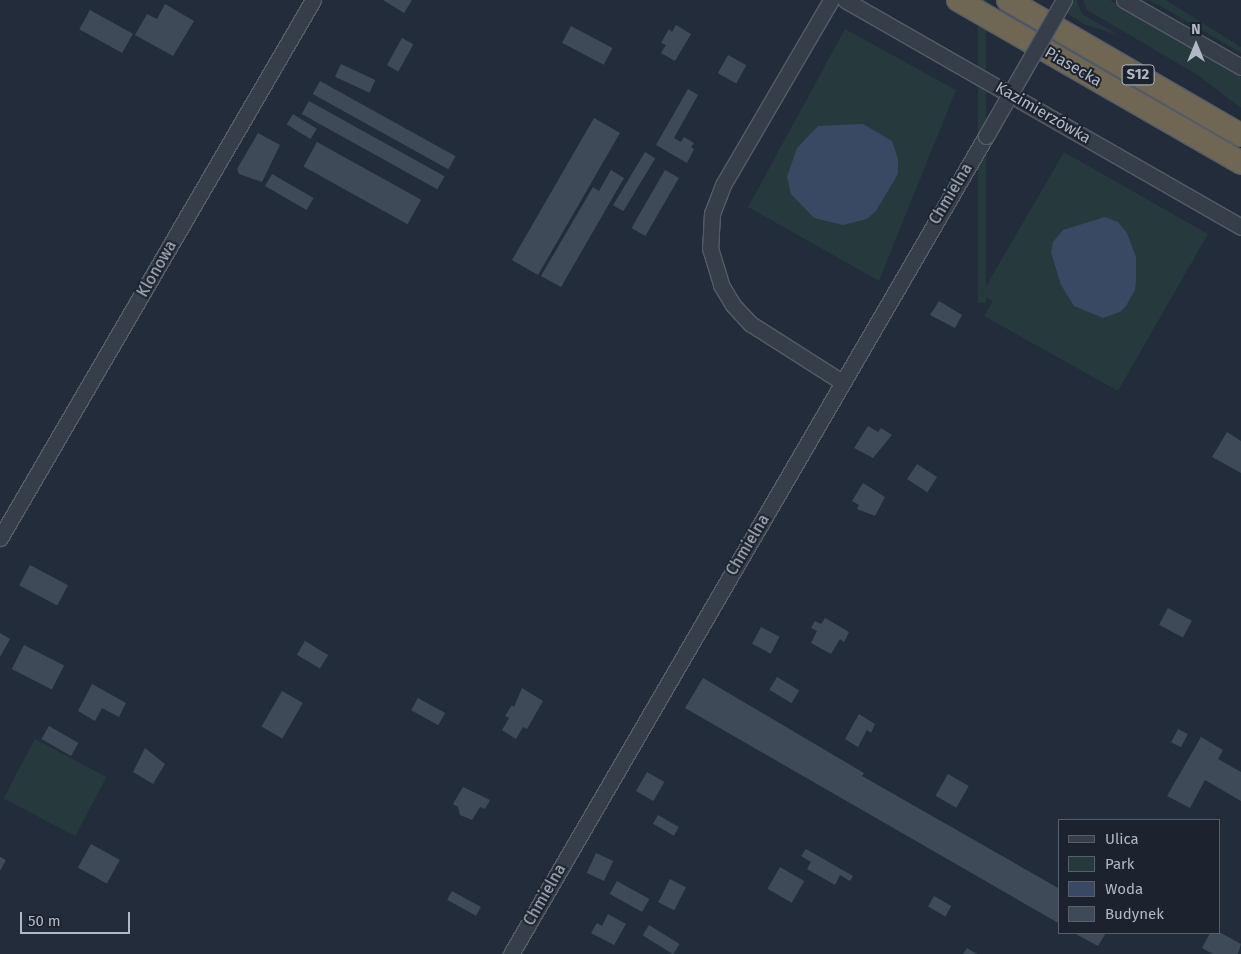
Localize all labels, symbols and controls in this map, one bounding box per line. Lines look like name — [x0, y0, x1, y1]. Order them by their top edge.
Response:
north arrow — [1171, 20, 1221, 70]
text: N — [1191, 21, 1201, 38]
street label: Piasecka — [1041, 43, 1105, 91]
road number: S12 — [1120, 62, 1156, 88]
street label: Kazimierzówka — [992, 78, 1094, 148]
street label: Chmielna — [925, 160, 977, 228]
street label: Klonowa — [133, 237, 181, 301]
street label: Chmielna — [722, 511, 774, 579]
legend — [1058, 819, 1221, 934]
text: Ulica — [1105, 830, 1139, 848]
text: Park — [1105, 855, 1135, 873]
street label: Chmielna — [520, 861, 570, 929]
text: Woda — [1105, 880, 1143, 898]
scale bar — [22, 902, 132, 934]
text: Budynek — [1105, 905, 1164, 923]
text: 50 m — [28, 912, 61, 930]

